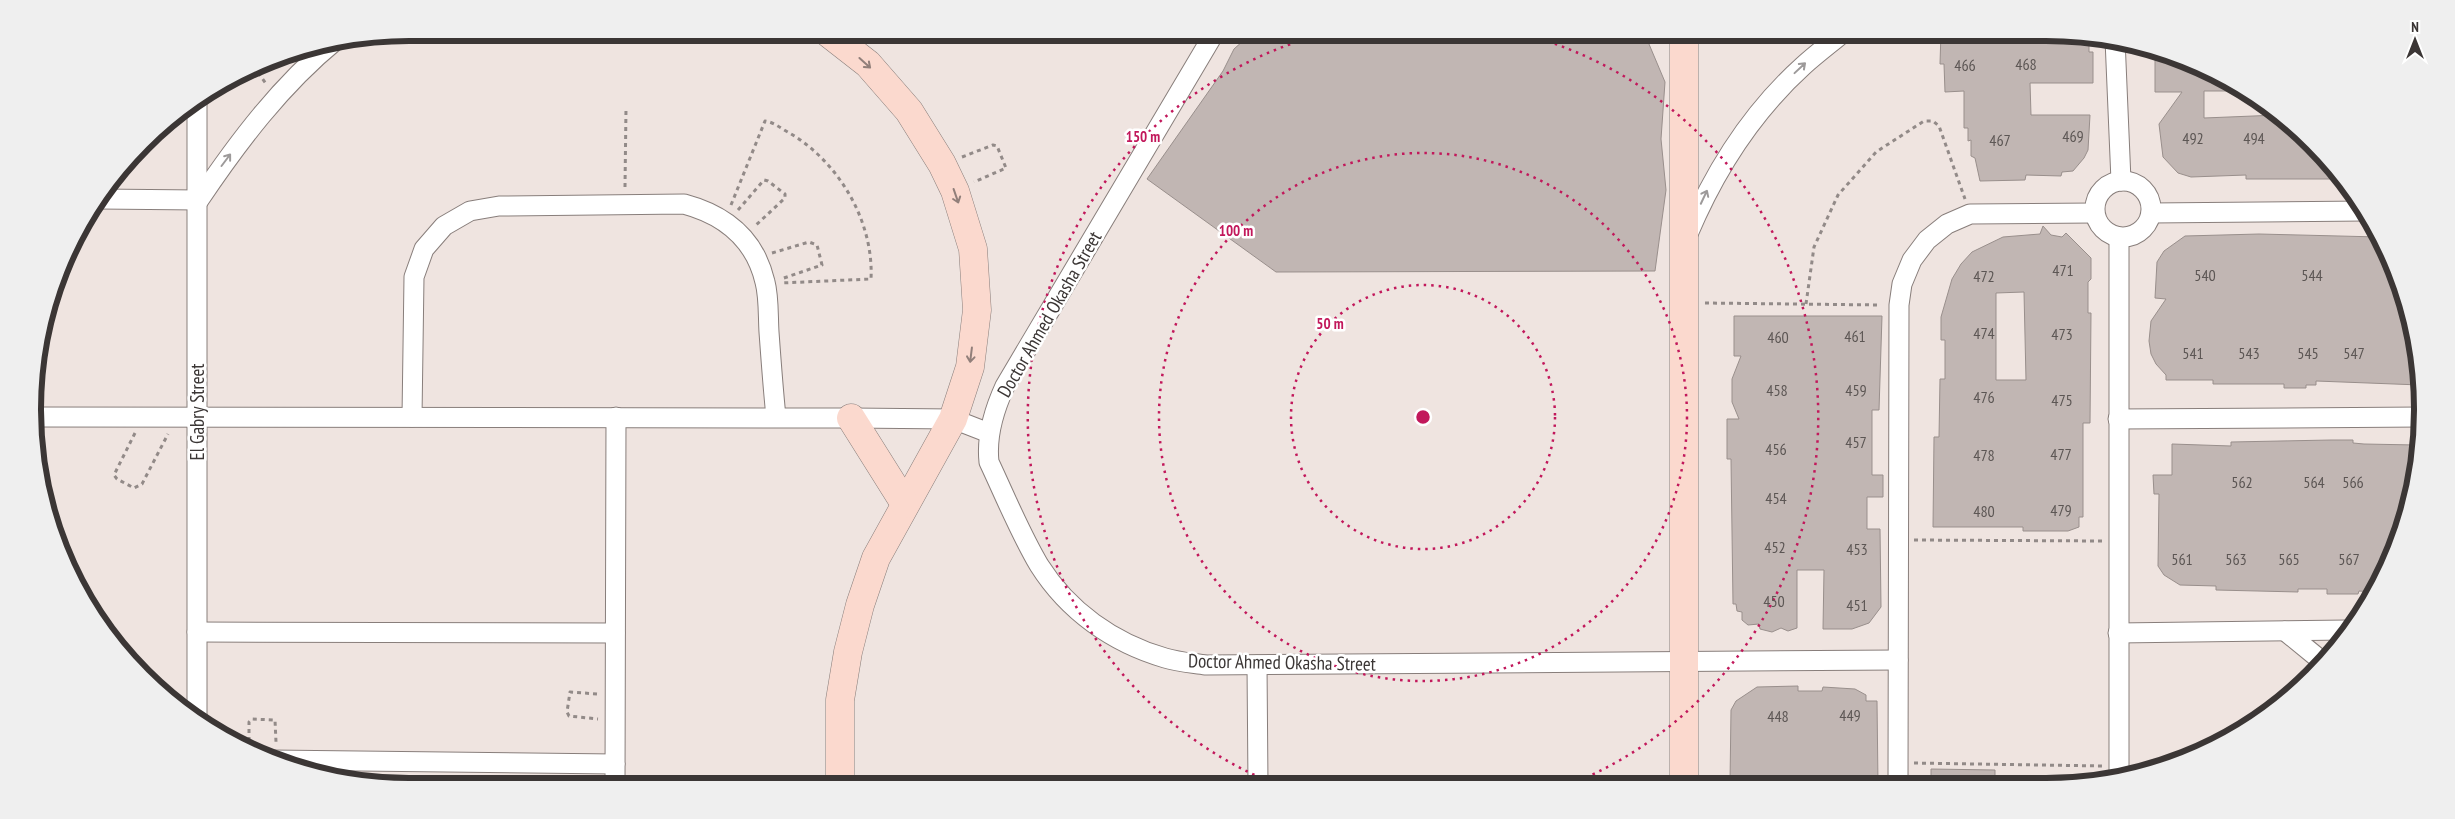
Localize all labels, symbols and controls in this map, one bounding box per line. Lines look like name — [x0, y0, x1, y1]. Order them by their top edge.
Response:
north arrow — [2390, 15, 2440, 65]
text: N — [2411, 18, 2419, 36]
house number: 468 — [2015, 54, 2037, 74]
house number: 466 — [1954, 55, 1976, 75]
one-way arrow — [858, 57, 871, 69]
one-way arrow — [1794, 62, 1807, 74]
house number: 469 — [2062, 126, 2084, 146]
text: 150 m — [1126, 127, 1160, 146]
house number: 492 — [2182, 128, 2204, 148]
house number: 494 — [2243, 128, 2265, 148]
house number: 467 — [1989, 130, 2011, 150]
one-way arrow — [221, 153, 231, 167]
one-way arrow — [952, 187, 961, 203]
one-way arrow — [1699, 190, 1709, 205]
text: 100 m — [1219, 221, 1253, 240]
street label: Doctor Ahmed Okasha Street — [992, 226, 1107, 401]
house number: 471 — [2052, 260, 2074, 280]
house number: 540 — [2194, 265, 2216, 285]
house number: 544 — [2301, 265, 2323, 285]
house number: 472 — [1973, 266, 1995, 286]
text: 50 m — [1316, 314, 1344, 333]
house number: 474 — [1973, 323, 1995, 343]
house number: 473 — [2051, 324, 2073, 344]
house number: 461 — [1844, 326, 1866, 346]
house number: 460 — [1767, 327, 1789, 347]
house number: 541 — [2182, 343, 2204, 363]
house number: 543 — [2238, 343, 2260, 363]
house number: 545 — [2297, 343, 2319, 363]
house number: 547 — [2343, 343, 2365, 363]
one-way arrow — [966, 347, 976, 363]
street label: El Gabry Street — [185, 363, 209, 460]
house number: 458 — [1766, 380, 1788, 400]
house number: 459 — [1845, 380, 1867, 400]
house number: 476 — [1973, 387, 1995, 407]
house number: 475 — [2051, 390, 2073, 410]
centre of rings — [1414, 408, 1432, 426]
house number: 457 — [1845, 432, 1867, 452]
house number: 456 — [1765, 439, 1787, 459]
house number: 477 — [2050, 444, 2072, 464]
house number: 478 — [1973, 445, 1995, 465]
house number: 562 — [2231, 472, 2253, 492]
house number: 564 — [2303, 472, 2325, 492]
house number: 566 — [2342, 472, 2364, 492]
house number: 454 — [1765, 488, 1787, 508]
house number: 479 — [2050, 500, 2072, 520]
house number: 480 — [1973, 501, 1995, 521]
house number: 452 — [1764, 537, 1786, 557]
house number: 453 — [1846, 539, 1868, 559]
house number: 561 — [2171, 549, 2193, 569]
house number: 563 — [2225, 549, 2247, 569]
house number: 565 — [2278, 549, 2300, 569]
house number: 567 — [2338, 549, 2360, 569]
house number: 450 — [1763, 591, 1785, 611]
house number: 451 — [1846, 595, 1868, 615]
street label: Doctor Ahmed Okasha Street — [1188, 648, 1377, 676]
house number: 449 — [1839, 705, 1861, 725]
house number: 448 — [1767, 706, 1789, 726]

